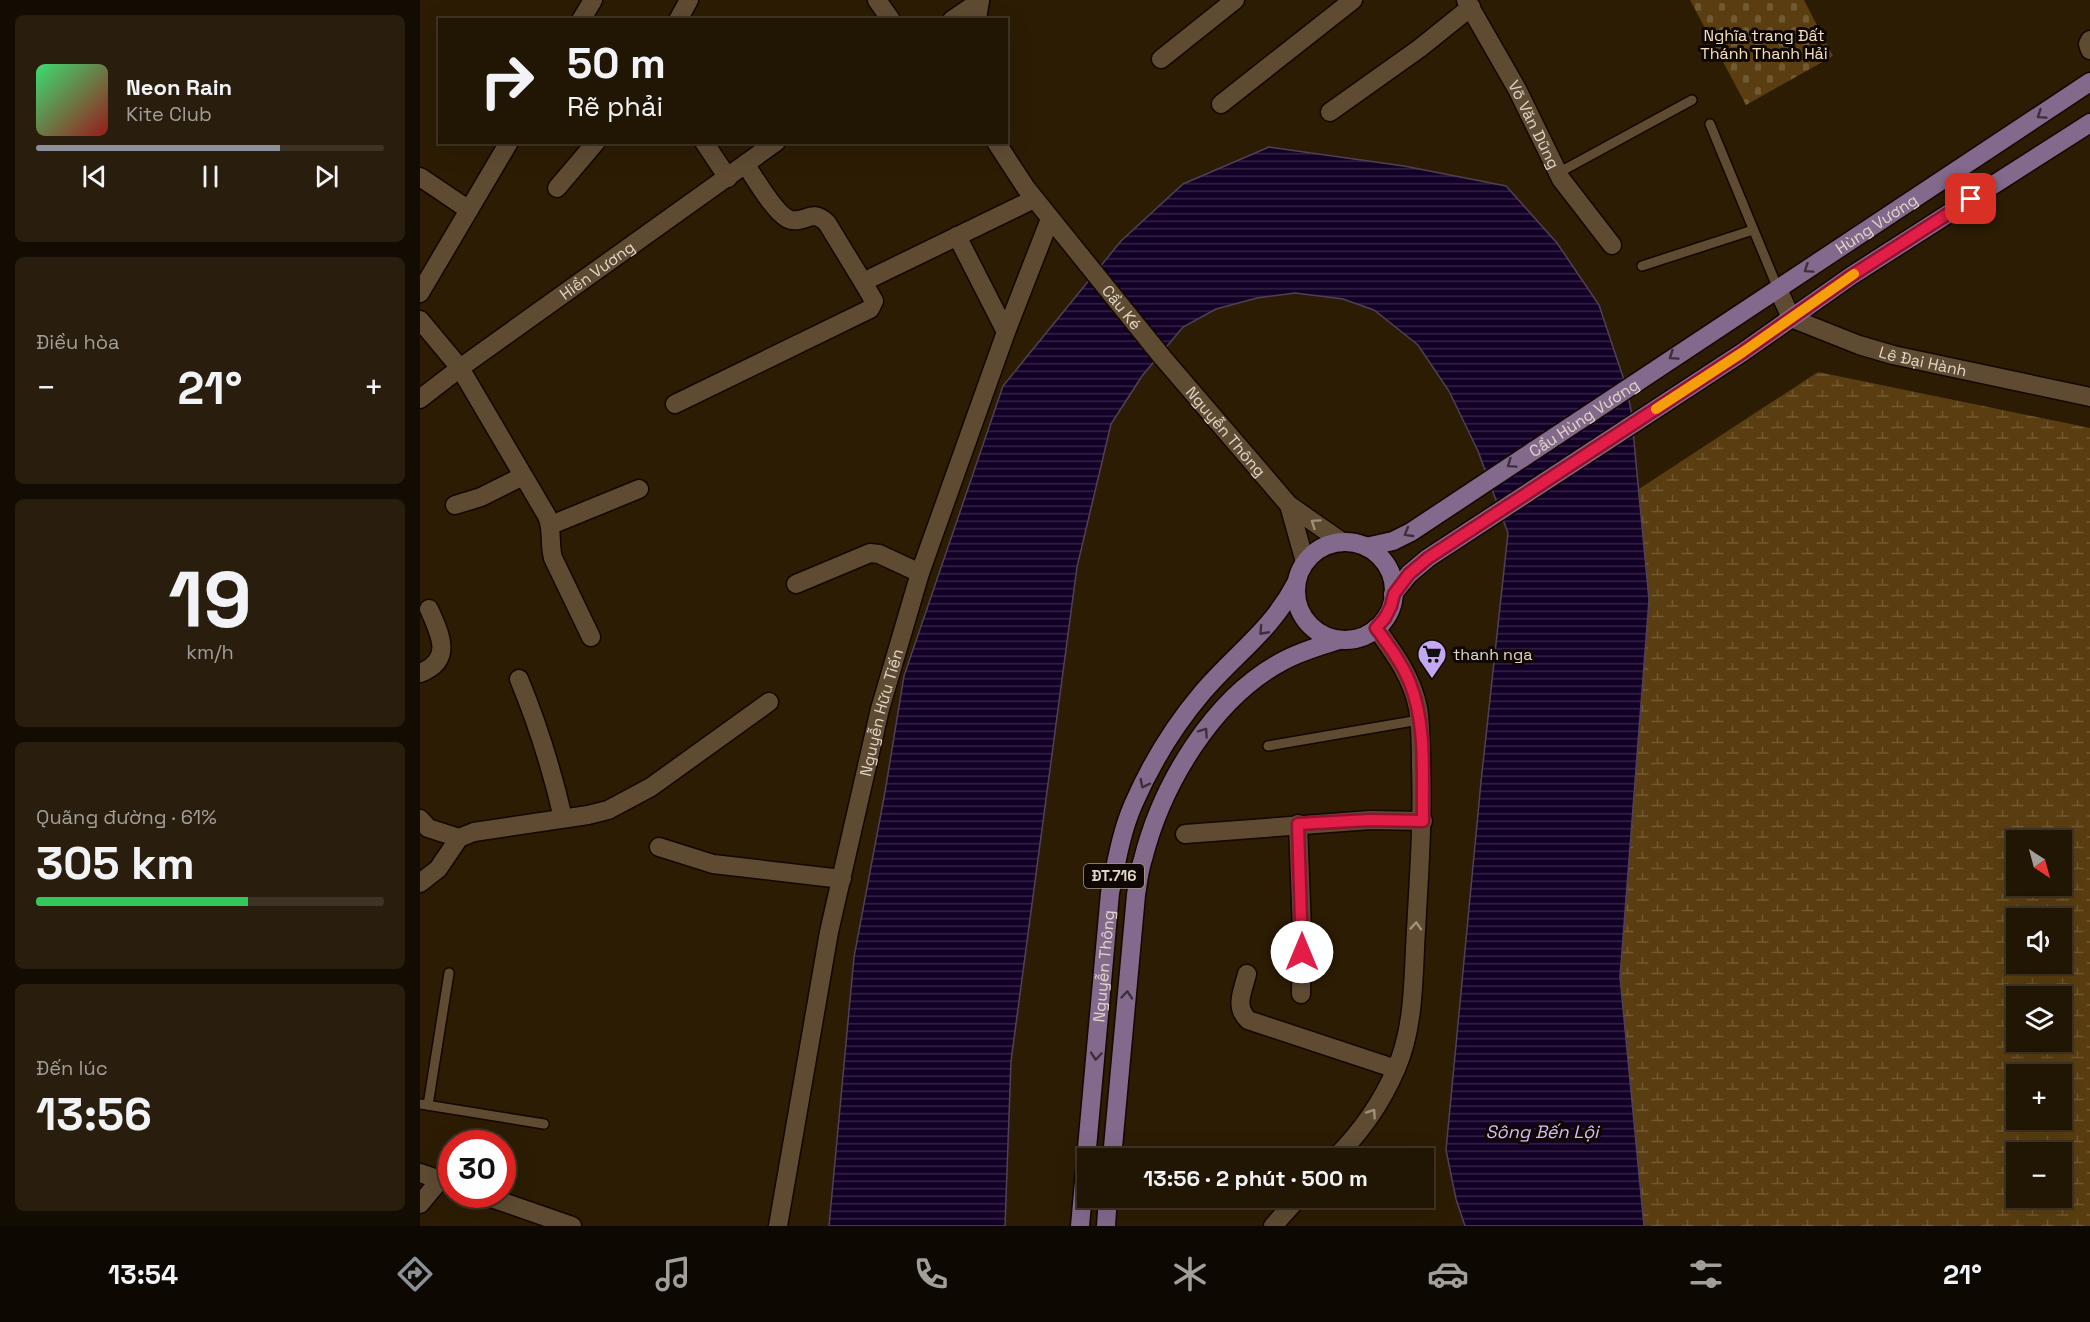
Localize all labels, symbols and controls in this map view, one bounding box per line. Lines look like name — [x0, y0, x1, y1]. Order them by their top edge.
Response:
park label: Nghĩa trang Đất Thánh Thanh Hải — [1700, 25, 1828, 64]
text: 50 m — [567, 37, 666, 90]
icon: right — [468, 42, 546, 120]
text: Neon Rain — [126, 73, 232, 101]
street label: Võ Văn Dũng — [1503, 77, 1564, 172]
text: Rẽ phải — [567, 89, 663, 124]
text: Kite Club — [126, 101, 212, 127]
one-way arrow — [2037, 108, 2048, 119]
icon: previous — [78, 160, 111, 193]
icon: pause — [194, 160, 227, 193]
icon: next — [310, 160, 343, 193]
pin — [1945, 173, 1996, 224]
icon: arrive — [1954, 182, 1987, 215]
street label: Hùng Vương — [1831, 189, 1922, 259]
street label: Hiền Vương — [555, 236, 639, 305]
one-way arrow — [1804, 261, 1815, 272]
street label: Cầu Ké — [1097, 281, 1146, 334]
text: Điều hòa — [36, 329, 120, 355]
street label: Lê Đại Hành — [1876, 341, 1969, 381]
one-way arrow — [1669, 349, 1680, 360]
text: 21° — [178, 360, 242, 417]
text: − — [36, 367, 56, 409]
text: + — [364, 367, 384, 409]
street label: Cầu Hùng Vương — [1525, 374, 1643, 462]
street label: Nguyễn Thông — [1181, 382, 1270, 481]
one-way arrow — [1507, 457, 1517, 469]
one-way arrow — [1311, 519, 1322, 530]
one-way arrow — [1404, 525, 1414, 537]
text: 19 — [168, 550, 252, 650]
one-way arrow — [1259, 624, 1270, 635]
supermarket icon: thanh nga — [1416, 638, 1448, 680]
text: km/h — [186, 639, 234, 665]
place label: thanh nga — [1453, 644, 1532, 665]
street label: Nguyễn Hữu Tiến — [855, 646, 908, 778]
one-way arrow — [1197, 728, 1208, 739]
one-way arrow — [1140, 777, 1151, 788]
text: Quãng đường · 61% — [36, 804, 217, 830]
north arrow — [2006, 830, 2072, 896]
map controls — [2006, 830, 2072, 1208]
text: 305 km — [36, 835, 195, 892]
road number: ĐT.716 — [1084, 864, 1144, 888]
button: sound — [2006, 908, 2072, 974]
street label: Nguyễn Thông — [1088, 909, 1119, 1023]
position arrow — [1270, 920, 1334, 984]
one-way arrow — [1409, 922, 1422, 931]
button: layers — [2006, 986, 2072, 1052]
one-way arrow — [1120, 991, 1133, 1000]
one-way arrow — [1090, 1052, 1103, 1061]
text: Đến lúc — [36, 1055, 108, 1081]
button: + — [2006, 1064, 2072, 1130]
text: 13:56 — [36, 1086, 152, 1143]
one-way arrow — [1365, 1109, 1376, 1120]
water label: Sông Bến Lội — [1486, 1120, 1601, 1143]
speed limit sign: 30 — [438, 1130, 516, 1208]
button: − — [2006, 1142, 2072, 1208]
text: 13:56 · 2 phút · 500 m — [1143, 1164, 1368, 1192]
icon: directions — [394, 1253, 436, 1295]
icon: music — [652, 1253, 694, 1295]
icon: phone — [910, 1253, 952, 1295]
icon: climate — [1169, 1253, 1211, 1295]
icon: car — [1427, 1253, 1469, 1295]
icon: filters — [1685, 1253, 1727, 1295]
text: 13:54 — [108, 1257, 178, 1292]
text: 21° — [1943, 1257, 1982, 1292]

